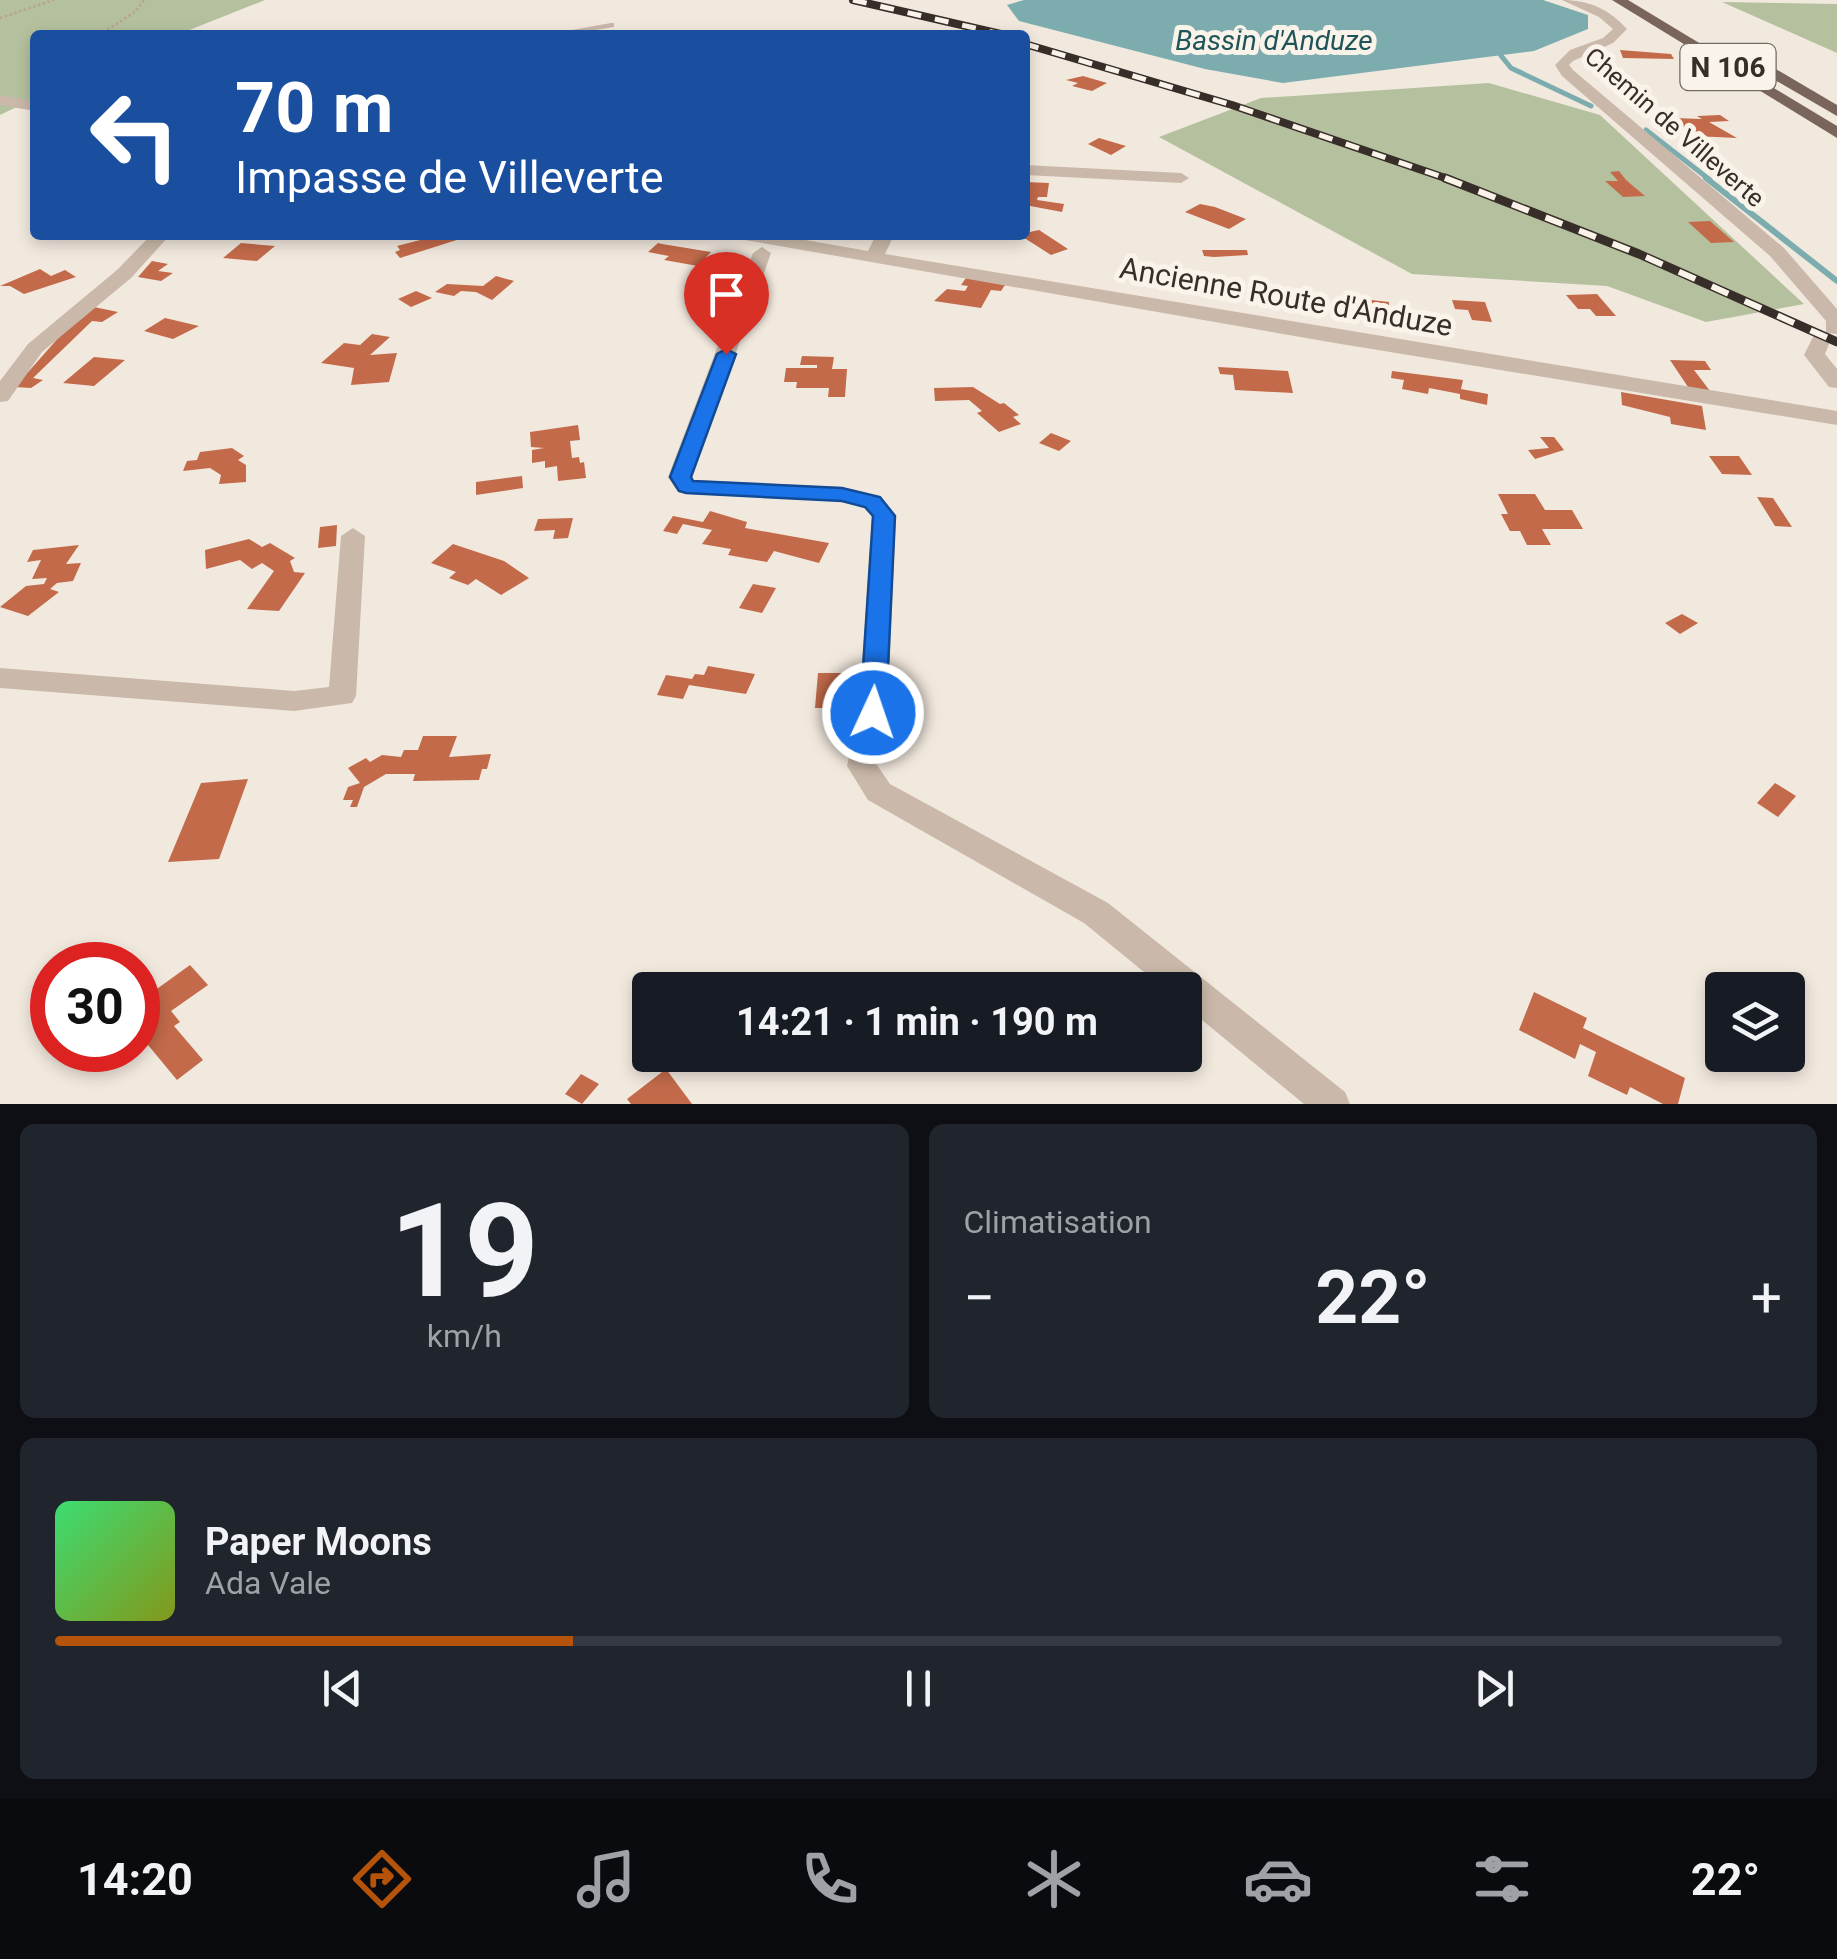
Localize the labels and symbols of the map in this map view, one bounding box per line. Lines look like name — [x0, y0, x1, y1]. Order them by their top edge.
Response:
water label: Bassin d'Anduze — [1175, 24, 1373, 57]
street label: Chemin de Villeverte — [1579, 42, 1770, 213]
road number: N 106 — [1680, 44, 1776, 90]
street label: Ancienne Route d'Anduze — [1117, 250, 1455, 343]
pin — [684, 252, 769, 355]
position arrow — [821, 661, 925, 765]
speed limit sign: 30 — [30, 942, 160, 1072]

